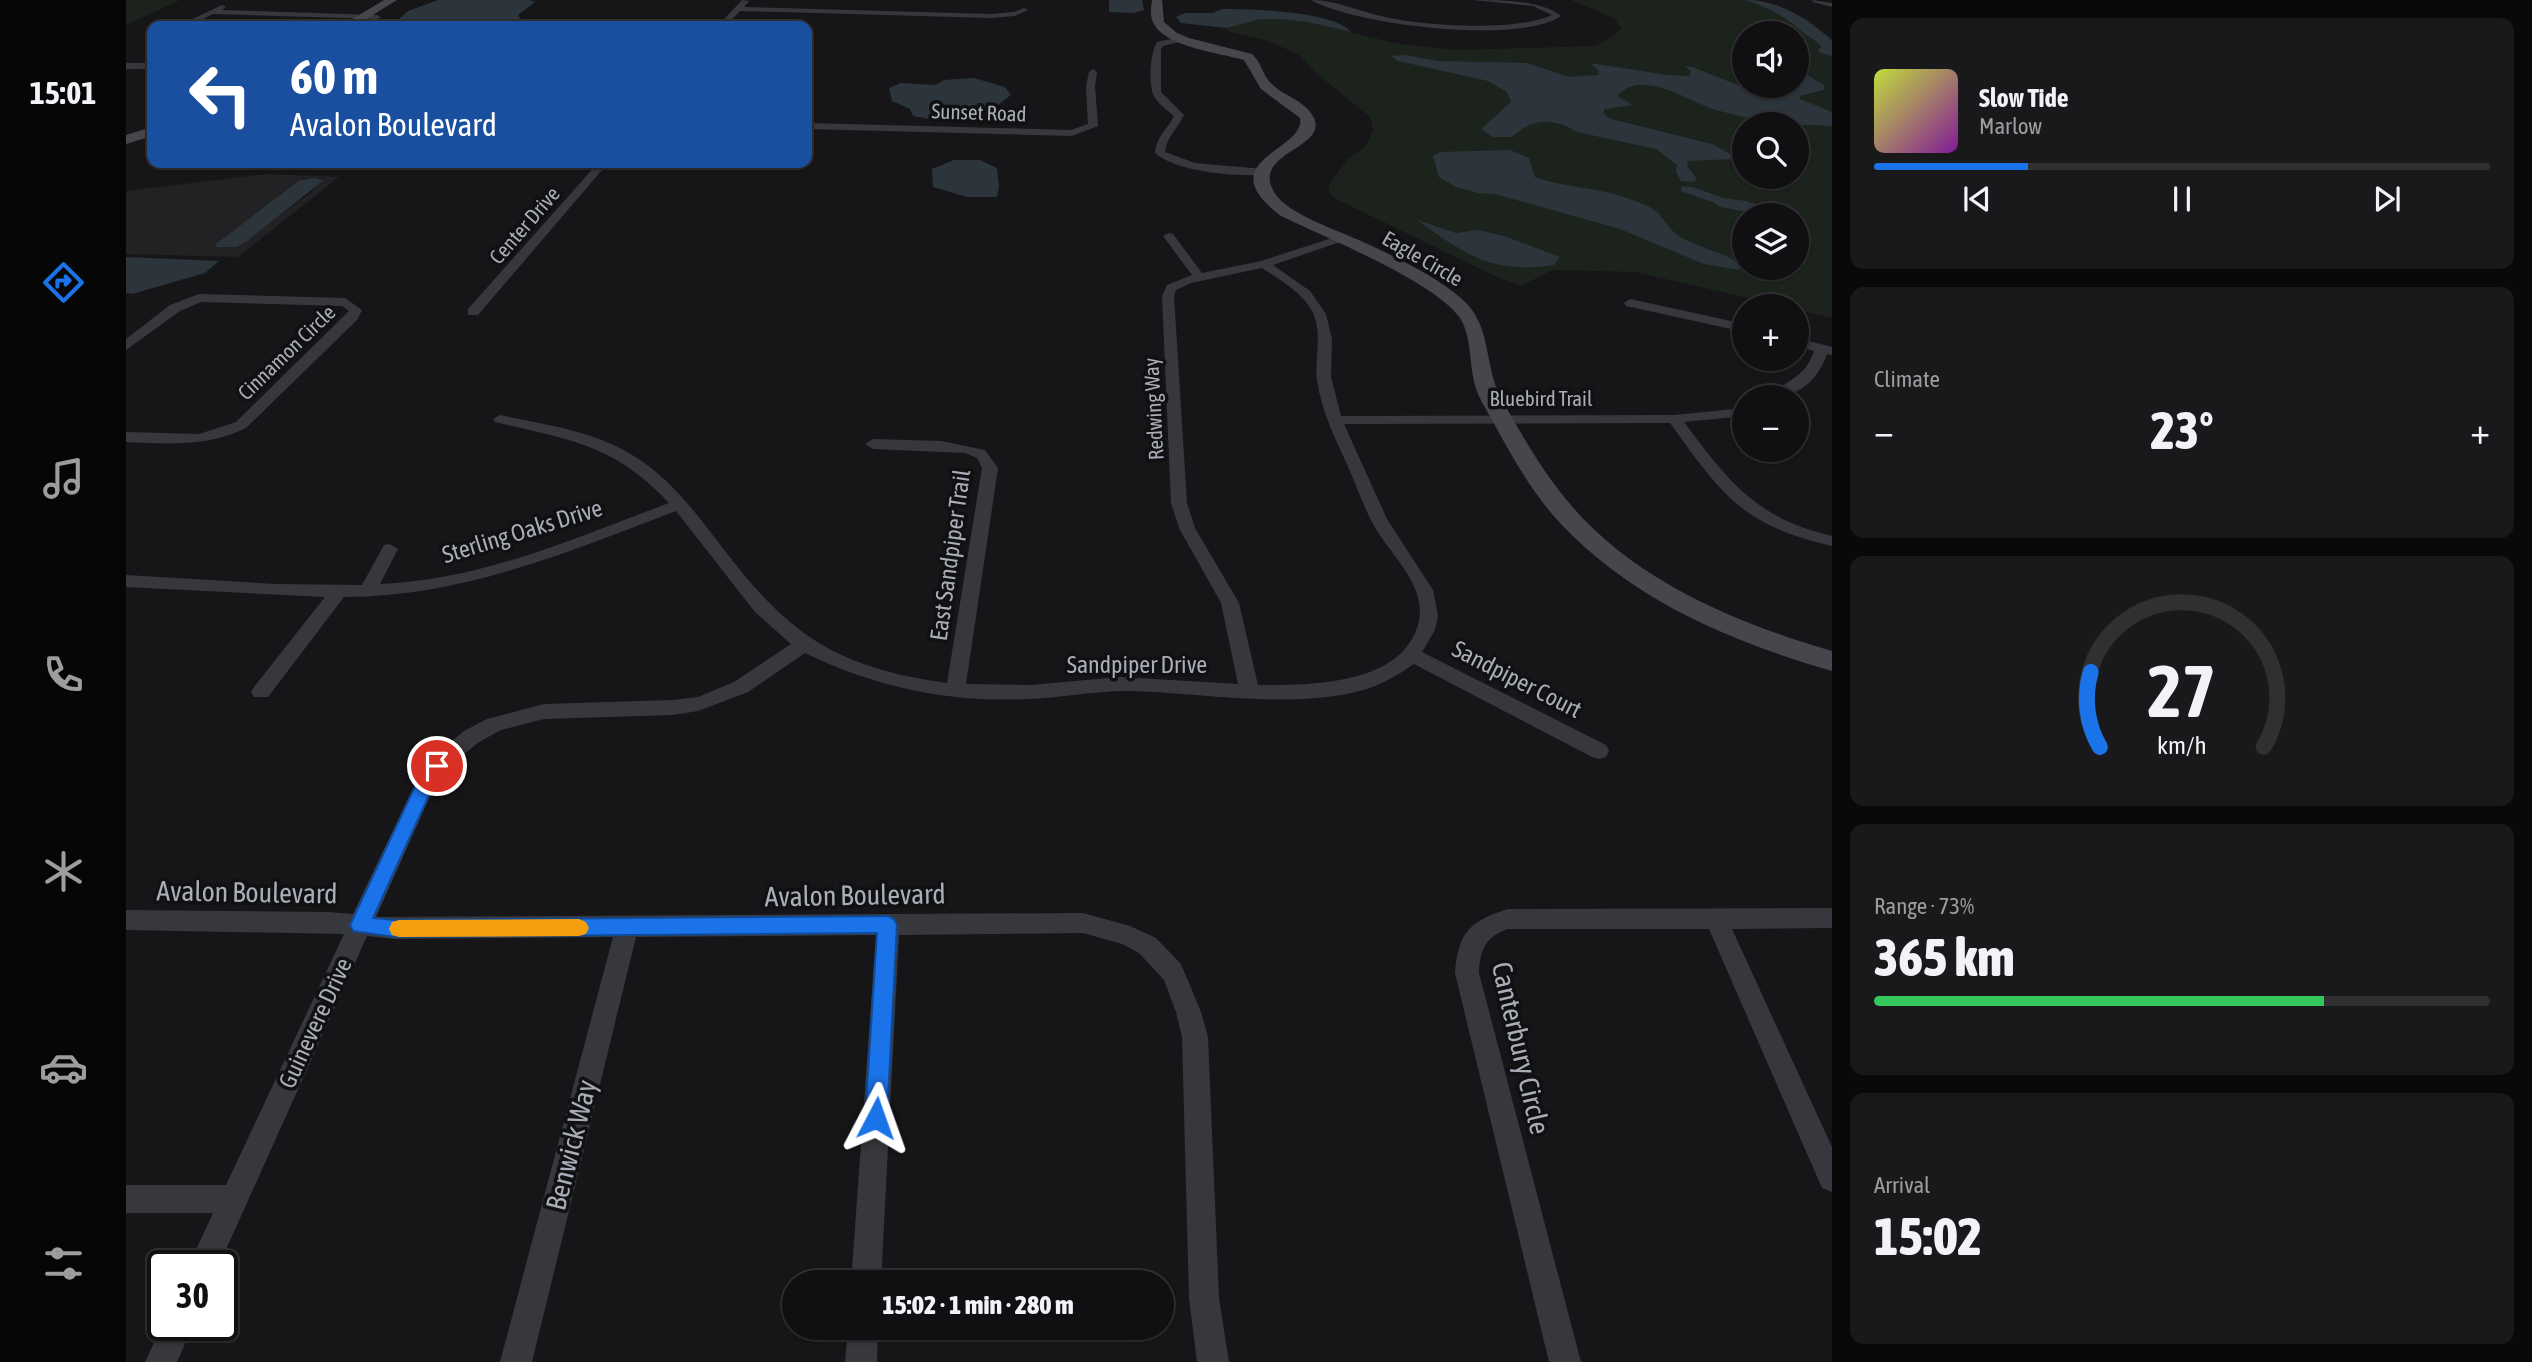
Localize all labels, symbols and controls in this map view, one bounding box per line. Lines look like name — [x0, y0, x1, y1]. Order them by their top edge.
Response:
map controls — [1732, 21, 1809, 462]
button: sound — [1732, 21, 1809, 98]
text: 60 m — [290, 48, 378, 104]
icon: left — [175, 49, 266, 140]
text: 15:01 — [30, 74, 96, 111]
text: Slow Tide — [1979, 83, 2069, 113]
street label: Sunset Road — [931, 98, 1027, 126]
text: Avalon Boulevard — [290, 106, 497, 143]
button: search — [1732, 112, 1809, 189]
text: Marlow — [1979, 113, 2042, 139]
icon: previous — [1958, 180, 1996, 218]
icon: pause — [2163, 180, 2201, 218]
icon: next — [2368, 180, 2406, 218]
street label: Center Drive — [484, 182, 564, 268]
button: layers — [1732, 203, 1809, 280]
street label: Eagle Circle — [1379, 225, 1467, 291]
icon: directions — [39, 258, 88, 307]
button: + — [1732, 294, 1809, 371]
street label: Cinnamon Circle — [232, 300, 340, 404]
street label: Redwing Way — [1138, 357, 1168, 461]
text: Climate — [1874, 366, 1940, 392]
button: − — [1732, 385, 1809, 462]
street label: Bluebird Trail — [1490, 386, 1593, 410]
text: 23° — [2150, 400, 2214, 460]
text: − — [1874, 409, 1894, 452]
text: + — [2470, 409, 2490, 452]
icon: music — [39, 454, 88, 503]
street label: East Sandpiper Trail — [925, 467, 975, 642]
street label: Sterling Oaks Drive — [439, 494, 605, 568]
street label: Sandpiper Court — [1448, 635, 1586, 723]
text: 27 — [2148, 649, 2216, 732]
icon: phone — [39, 650, 88, 699]
street label: Sandpiper Drive — [1067, 651, 1207, 678]
text: km/h — [2157, 731, 2207, 759]
pin — [407, 736, 467, 796]
icon: arrive — [418, 747, 456, 785]
icon: climate — [39, 847, 88, 896]
street label: Avalon Boulevard — [156, 874, 338, 910]
street label: Avalon Boulevard — [764, 877, 946, 913]
text: Range · 73% — [1874, 893, 1974, 919]
text: 365 km — [1874, 927, 2015, 987]
street label: Guinevere Drive — [273, 954, 357, 1092]
street label: Canterbury Circle — [1486, 959, 1556, 1137]
icon: car — [39, 1043, 88, 1092]
street label: Benwick Way — [539, 1076, 603, 1214]
position arrow — [839, 1081, 913, 1155]
text: Arrival — [1874, 1172, 1930, 1198]
text: 15:02 — [1874, 1206, 1982, 1266]
icon: filters — [39, 1239, 88, 1288]
speed limit sign: 30 — [147, 1250, 238, 1341]
text: 15:02 · 1 min · 280 m — [882, 1290, 1074, 1320]

